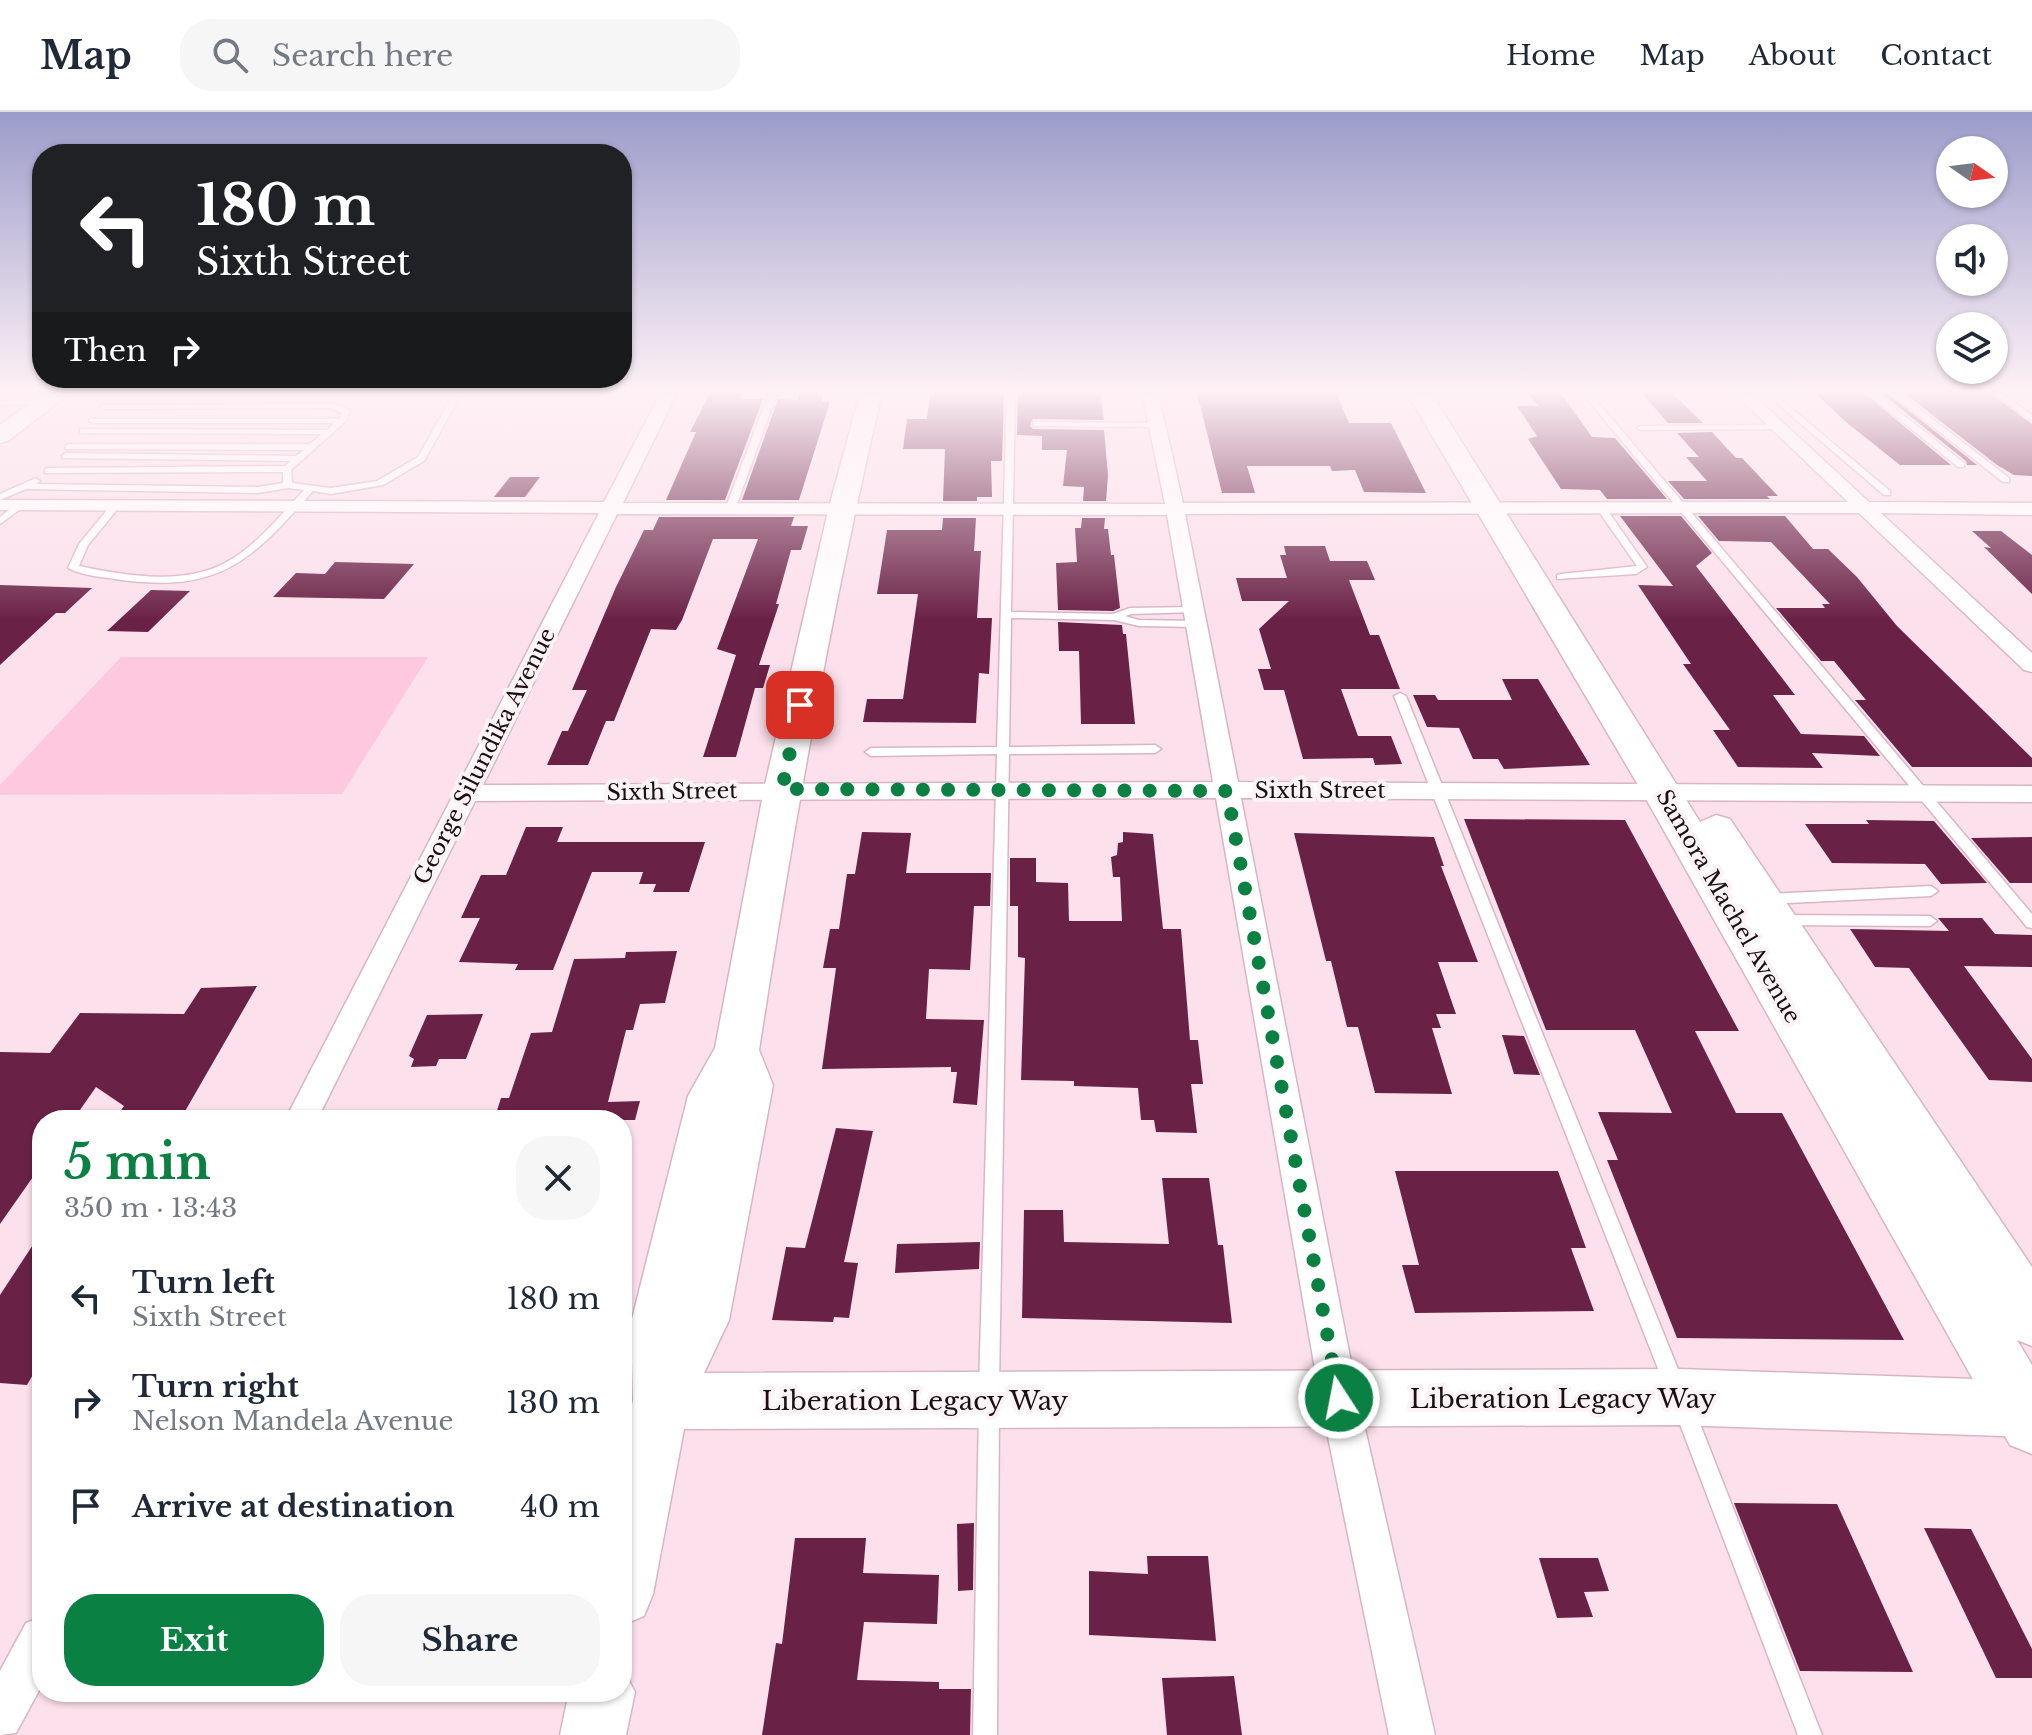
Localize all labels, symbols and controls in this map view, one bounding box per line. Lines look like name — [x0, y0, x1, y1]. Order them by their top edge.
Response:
search box — [180, 19, 740, 91]
text: Map — [40, 32, 132, 79]
icon: search — [208, 33, 252, 77]
text: Search here — [272, 37, 453, 74]
text: Home — [1506, 38, 1596, 73]
text: Map — [1640, 38, 1705, 73]
text: About — [1749, 38, 1836, 73]
text: Contact — [1880, 38, 1992, 73]
north arrow — [1936, 136, 2008, 208]
map controls — [1936, 136, 2008, 384]
text: 180 m — [196, 171, 375, 240]
icon: left — [64, 176, 168, 280]
button: sound — [1936, 224, 2008, 296]
text: Sixth Street — [196, 240, 410, 285]
button: layers — [1936, 312, 2008, 384]
icon: right — [163, 328, 207, 372]
text: Then — [64, 332, 147, 369]
street label: George Silundika Avenue — [408, 623, 561, 889]
pin — [766, 671, 834, 739]
icon: arrive — [778, 683, 822, 727]
street label: Sixth Street — [606, 777, 738, 806]
street label: Sixth Street — [1254, 777, 1386, 804]
street label: Samora Machel Avenue — [1651, 785, 1807, 1028]
text: 5 min — [64, 1132, 211, 1192]
button: close — [516, 1136, 600, 1220]
text: 350 m · 13:43 — [64, 1192, 237, 1224]
text: Turn left — [132, 1264, 275, 1301]
icon: left — [64, 1276, 108, 1320]
text: 180 m — [506, 1280, 600, 1317]
text: Sixth Street — [132, 1301, 287, 1333]
position arrow — [1297, 1356, 1381, 1440]
text: Turn right — [132, 1368, 299, 1405]
icon: right — [64, 1380, 108, 1424]
street label: Liberation Legacy Way — [1410, 1383, 1717, 1415]
text: 130 m — [506, 1384, 600, 1421]
street label: Liberation Legacy Way — [762, 1385, 1069, 1417]
text: Nelson Mandela Avenue — [132, 1405, 453, 1437]
icon: arrive — [64, 1484, 108, 1528]
text: Arrive at destination — [132, 1488, 455, 1525]
text: 40 m — [520, 1488, 600, 1525]
button: Exit — [64, 1594, 324, 1686]
button: Share — [340, 1594, 600, 1686]

